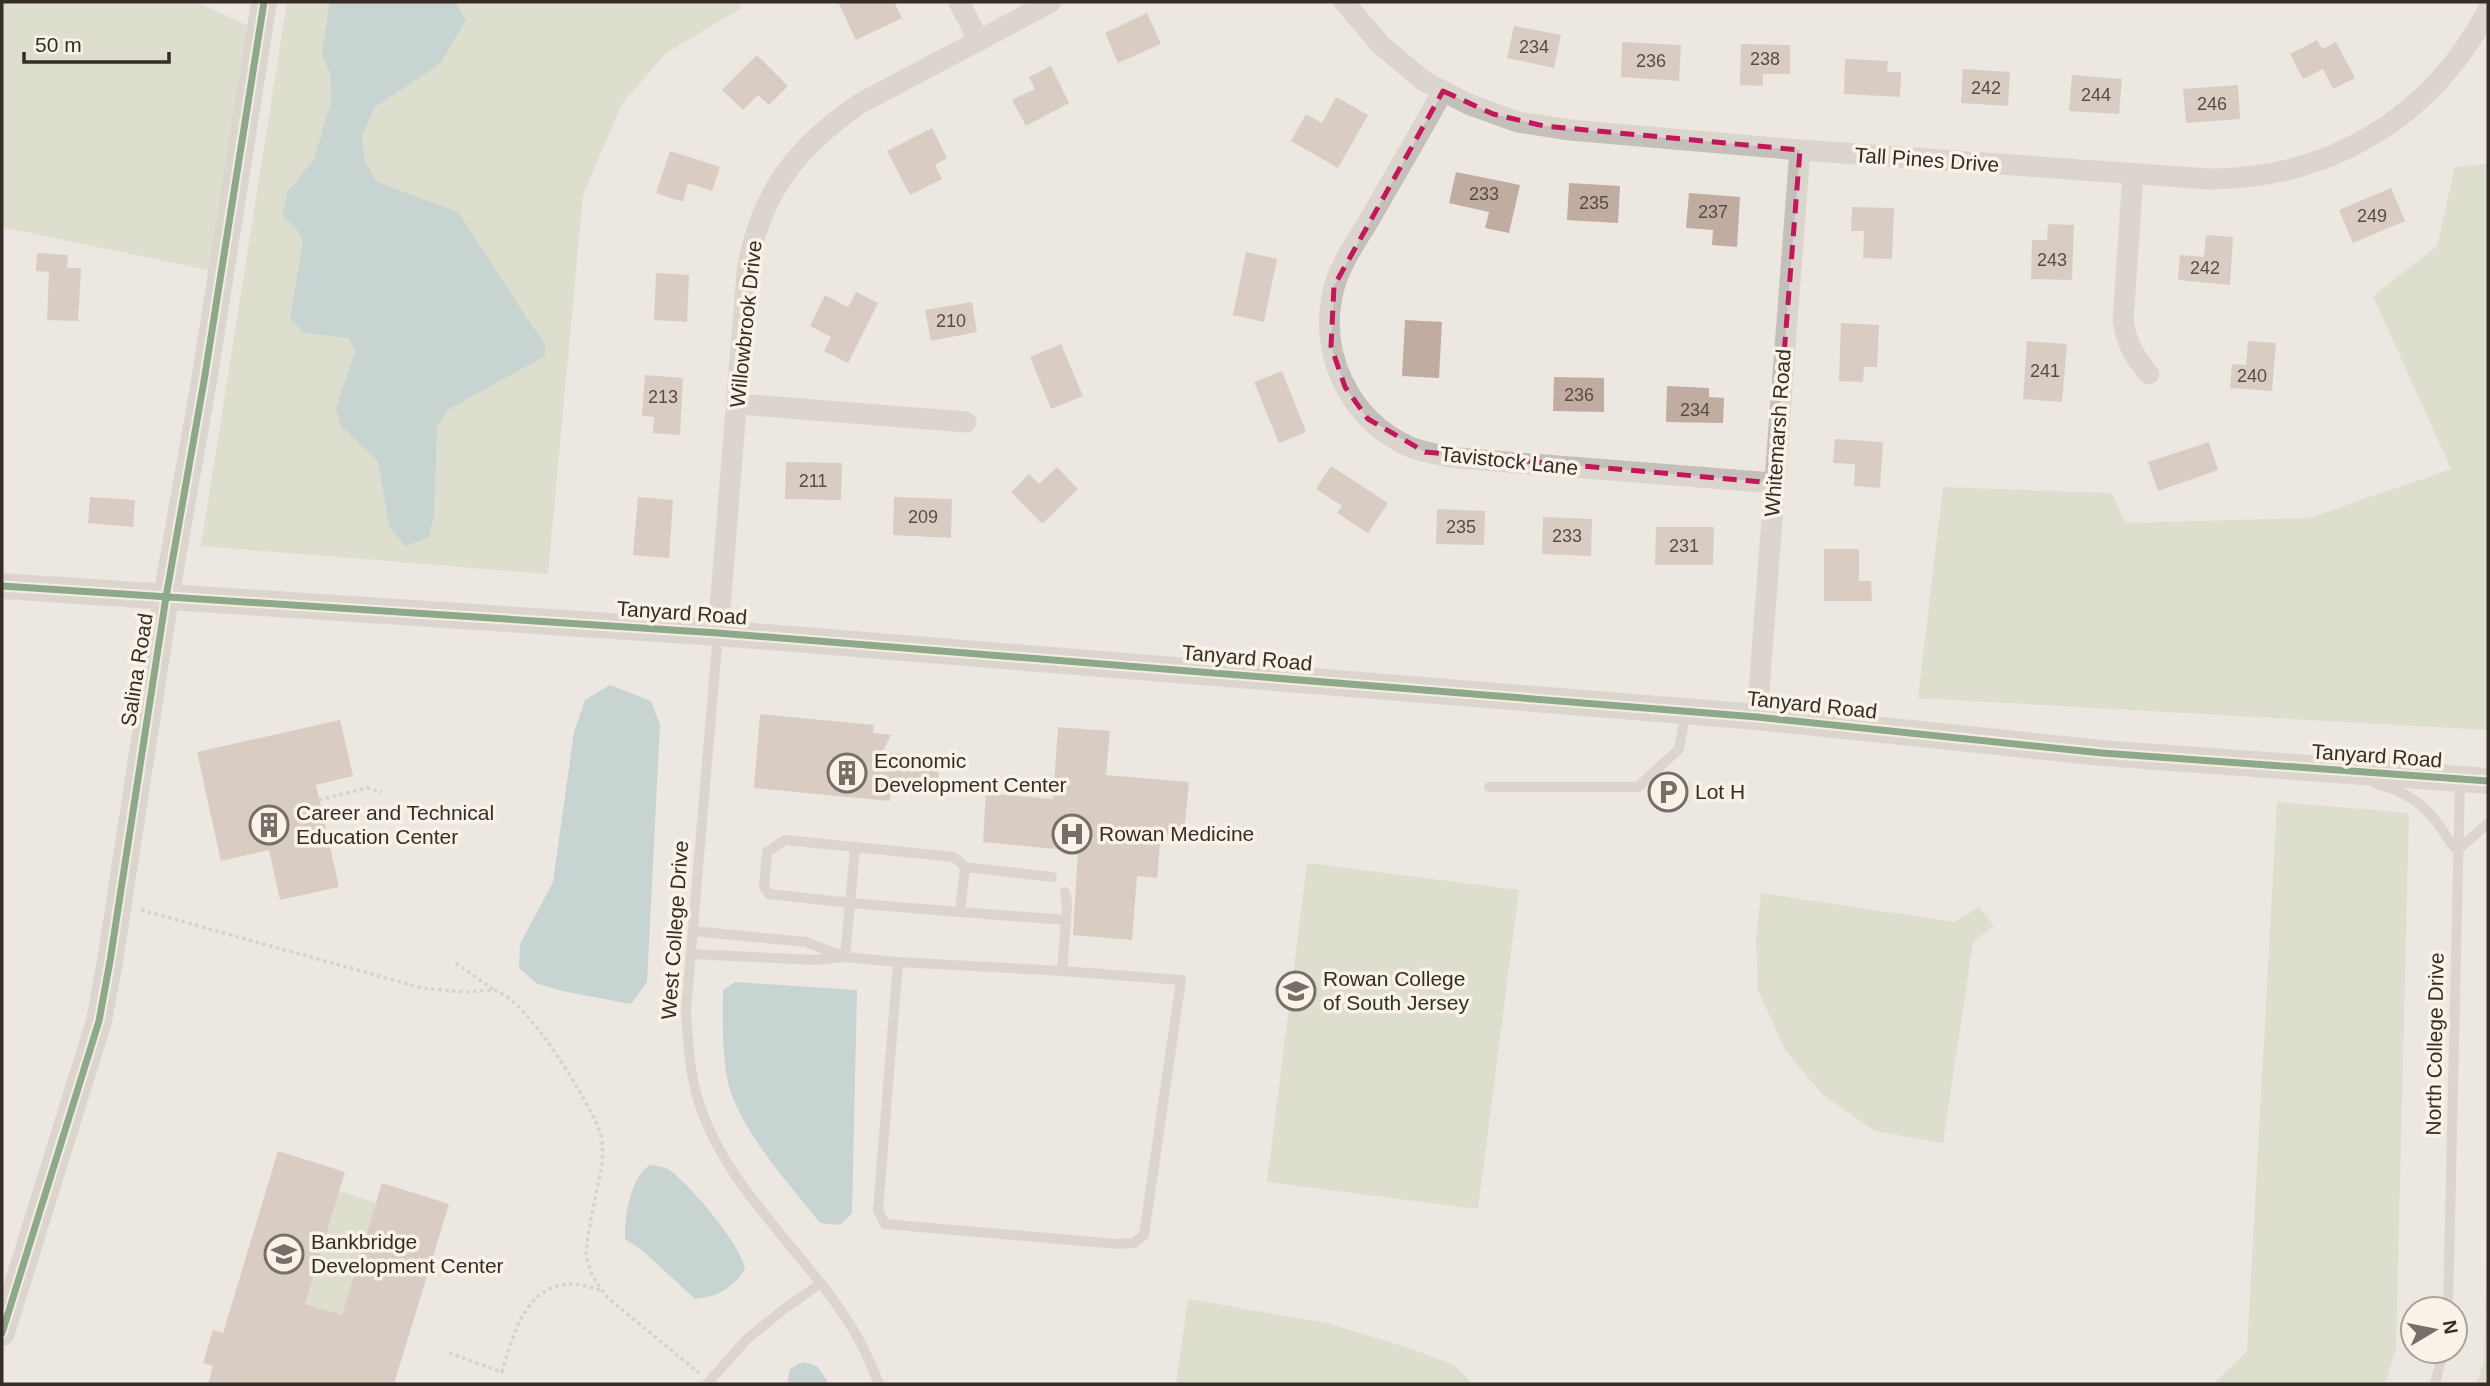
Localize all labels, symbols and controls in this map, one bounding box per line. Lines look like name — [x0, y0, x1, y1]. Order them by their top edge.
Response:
scale bar — [24, 21, 170, 65]
text: 50 m — [35, 33, 82, 56]
house number: 234 — [1519, 37, 1549, 57]
house number: 238 — [1750, 49, 1780, 69]
house number: 236 — [1636, 51, 1666, 71]
house number: 242 — [1971, 78, 2001, 98]
house number: 244 — [2081, 85, 2111, 105]
house number: 246 — [2197, 94, 2227, 114]
street label: Tall Pines Drive — [1854, 143, 2000, 176]
house number: 233 — [1469, 184, 1499, 204]
house number: 235 — [1579, 193, 1609, 213]
house number: 237 — [1698, 202, 1728, 222]
house number: 249 — [2357, 206, 2387, 226]
street label: Willowbrook Drive — [725, 239, 766, 409]
house number: 243 — [2037, 250, 2067, 270]
house number: 242 — [2190, 258, 2220, 278]
house number: 210 — [936, 311, 966, 331]
street label: Whitemarsh Road — [1760, 348, 1795, 518]
house number: 241 — [2030, 361, 2060, 381]
house number: 240 — [2237, 366, 2267, 386]
house number: 236 — [1564, 385, 1594, 405]
house number: 213 — [648, 387, 678, 407]
house number: 234 — [1680, 400, 1710, 420]
street label: Tavistock Lane — [1439, 442, 1579, 479]
house number: 211 — [799, 471, 827, 491]
house number: 209 — [908, 507, 938, 527]
house number: 235 — [1446, 517, 1476, 537]
house number: 233 — [1552, 526, 1582, 546]
house number: 231 — [1669, 536, 1699, 556]
street label: Tanyard Road — [616, 596, 748, 629]
street label: Salina Road — [116, 612, 157, 728]
street label: Tanyard Road — [1181, 640, 1313, 675]
street label: Tanyard Road — [1746, 686, 1878, 723]
street label: Tanyard Road — [2311, 739, 2443, 772]
place label: Economic Development Center — [874, 749, 1067, 796]
building icon: Economic Development Center — [826, 752, 868, 794]
parking icon: Lot H — [1647, 771, 1689, 813]
place label: Lot H — [1695, 780, 1745, 803]
place label: Career and Technical Education Center — [296, 801, 494, 848]
building icon: Career and Technical Education Center — [248, 804, 290, 846]
hospital icon: Rowan Medicine — [1051, 813, 1093, 855]
place label: Rowan Medicine — [1099, 822, 1254, 845]
street label: West College Drive — [657, 840, 692, 1020]
street label: North College Drive — [2421, 952, 2448, 1136]
place label: Rowan College of South Jersey — [1323, 967, 1469, 1014]
school or university icon: Rowan College of South Jersey — [1275, 970, 1317, 1012]
place label: Bankbridge Development Center — [311, 1230, 504, 1277]
school or university icon: Bankbridge Development Center — [263, 1233, 305, 1275]
north arrow — [2399, 1295, 2469, 1365]
text: N — [2439, 1319, 2462, 1336]

